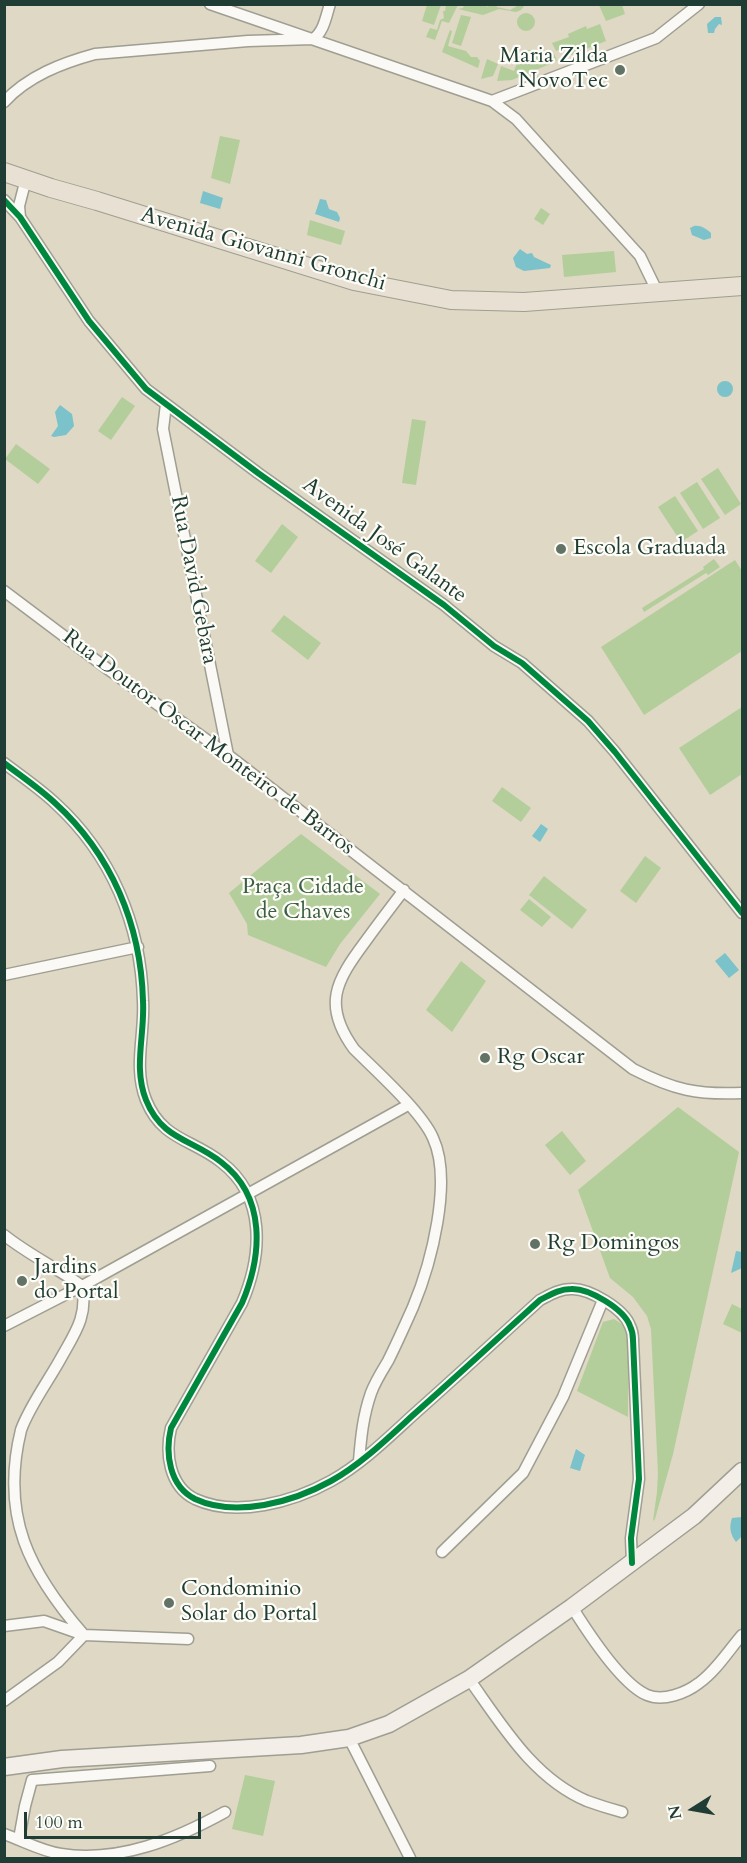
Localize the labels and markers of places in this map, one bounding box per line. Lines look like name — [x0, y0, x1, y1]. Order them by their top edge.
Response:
place label: Maria Zilda NovoTec — [499, 44, 608, 96]
marker: Maria Zilda NovoTec — [613, 63, 627, 77]
place label: Escola Graduada — [573, 536, 726, 562]
marker: Escola Graduada — [554, 542, 568, 556]
place label: Rg Oscar — [497, 1045, 584, 1071]
marker: Rg Oscar — [478, 1051, 492, 1065]
place label: Rg Domingos — [547, 1231, 679, 1257]
marker: Rg Domingos — [528, 1237, 542, 1251]
place label: Jardins do Portal — [34, 1255, 118, 1306]
marker: Jardins do Portal — [15, 1274, 29, 1288]
place label: Condominio Solar do Portal — [181, 1577, 317, 1628]
marker: Condominio Solar do Portal — [162, 1596, 176, 1610]

